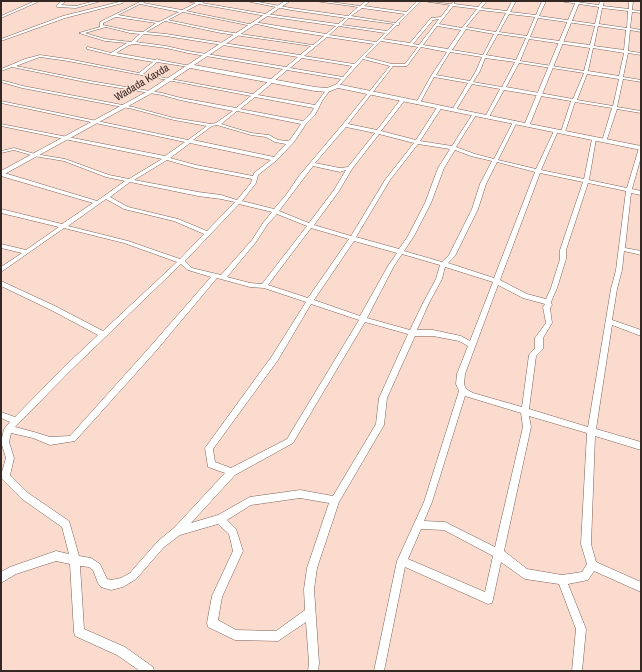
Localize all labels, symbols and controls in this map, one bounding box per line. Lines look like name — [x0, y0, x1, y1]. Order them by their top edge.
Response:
street label: Wadada Kaxda — [112, 62, 172, 104]

